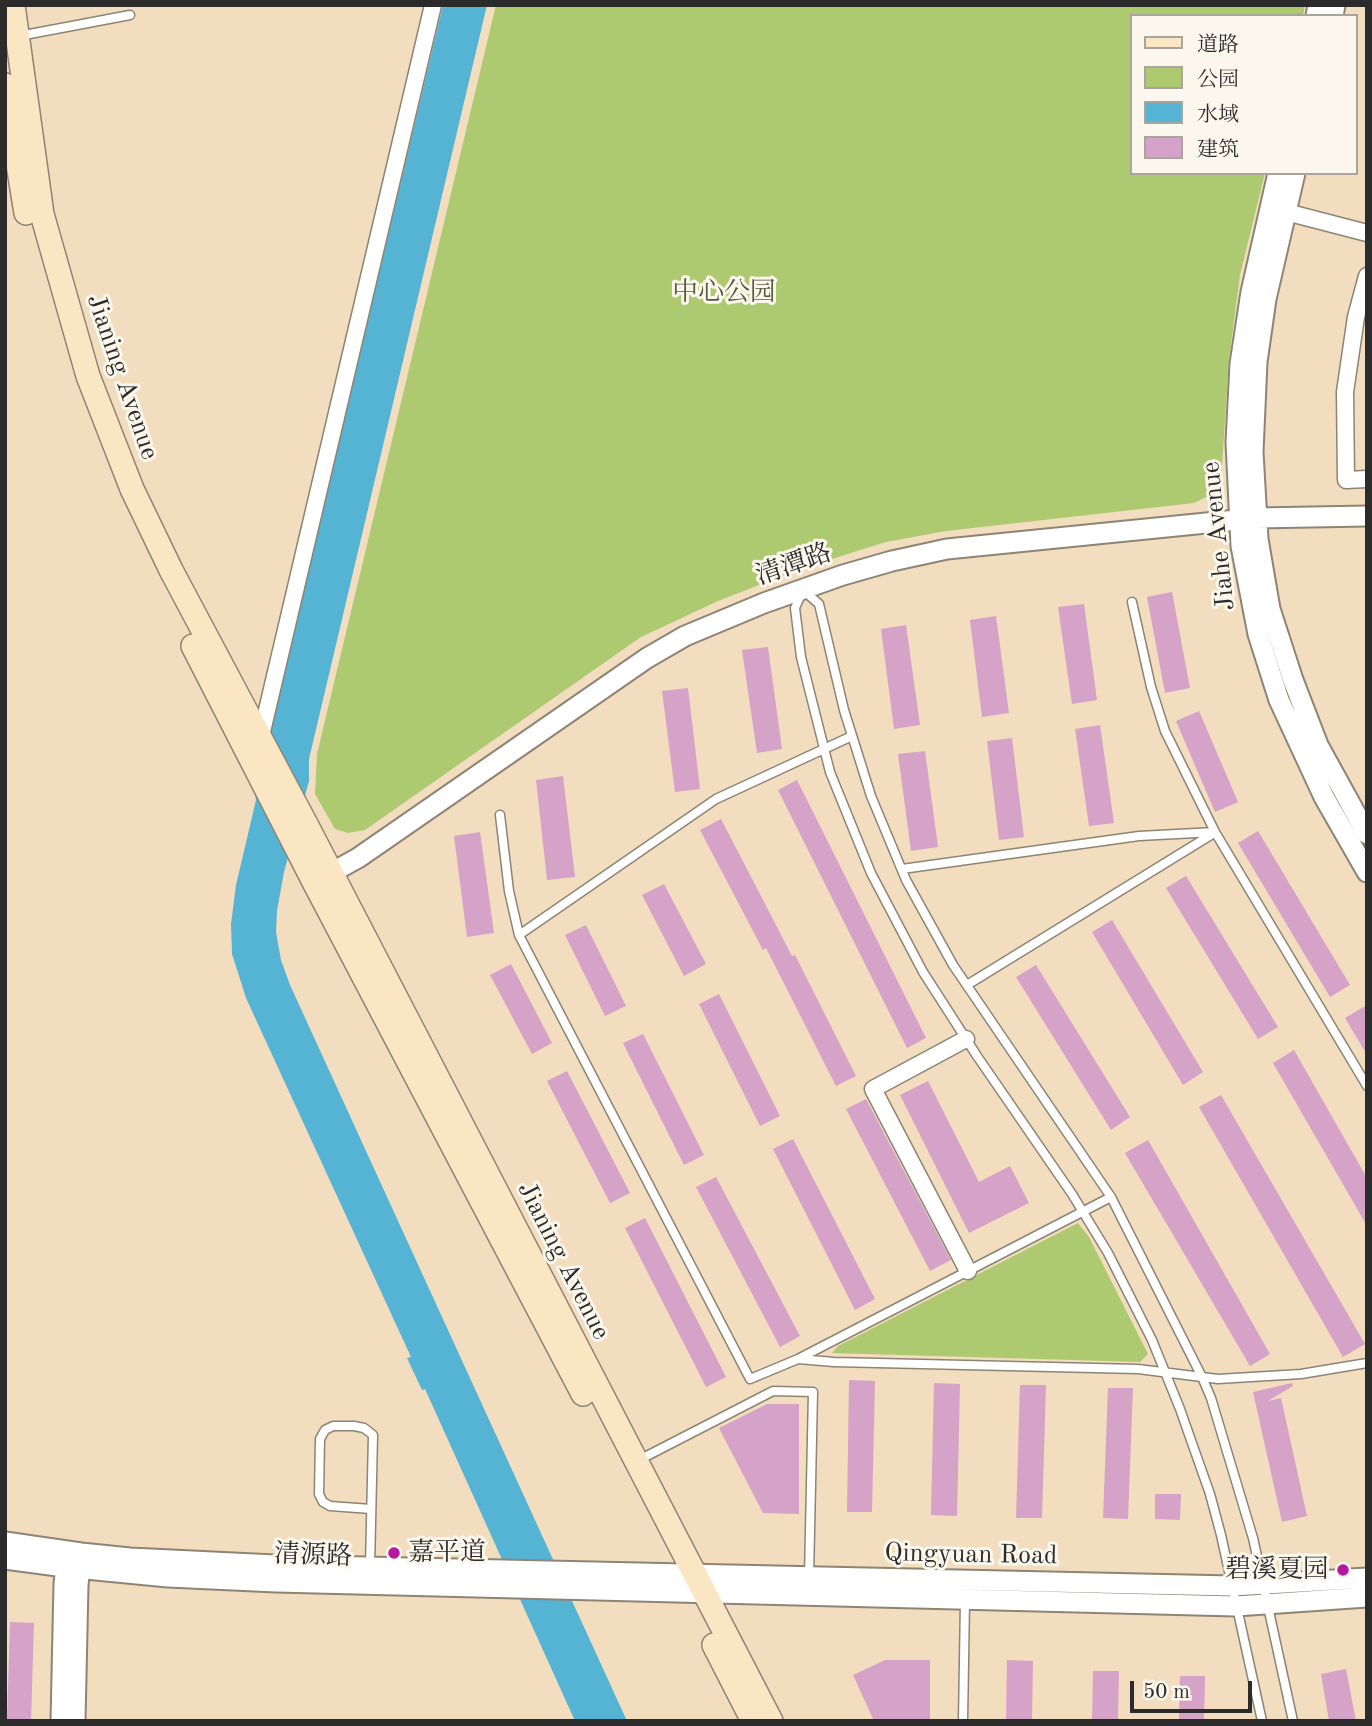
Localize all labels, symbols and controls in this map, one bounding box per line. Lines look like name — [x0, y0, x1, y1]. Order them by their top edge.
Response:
legend — [1130, 14, 1358, 175]
text: 道路 — [1197, 35, 1239, 56]
text: 公园 — [1197, 70, 1239, 91]
text: 水域 — [1197, 105, 1239, 126]
text: 建筑 — [1197, 140, 1239, 161]
park label: 中心公园 — [672, 277, 776, 309]
street label: Jianing Avenue — [79, 290, 165, 464]
street label: Jiahe Avenue — [1196, 460, 1242, 612]
street label: 清潭路 — [752, 538, 836, 592]
street label: Jianing Avenue — [510, 1177, 616, 1345]
place label: 嘉平道 — [408, 1537, 486, 1569]
street label: Qingyuan Road — [884, 1538, 1058, 1572]
street label: 清源路 — [273, 1539, 353, 1573]
marker: 嘉平道 — [386, 1545, 402, 1561]
place label: 碧溪夏园 — [1225, 1554, 1329, 1586]
marker: 碧溪夏园 — [1335, 1562, 1351, 1578]
scale bar — [1134, 1666, 1256, 1710]
text: 50 m — [1143, 1682, 1190, 1703]

